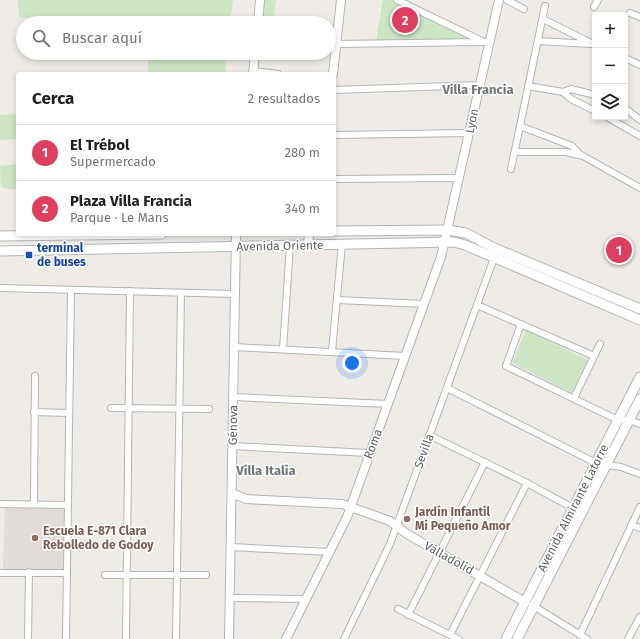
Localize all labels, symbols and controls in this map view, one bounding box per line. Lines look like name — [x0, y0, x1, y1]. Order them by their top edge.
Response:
pin: 2 — [392, 5, 418, 35]
map controls — [592, 12, 628, 120]
button: + — [592, 12, 628, 48]
search box — [16, 16, 336, 60]
icon: search — [30, 27, 52, 49]
text: Buscar aquí — [62, 29, 142, 47]
button: − — [592, 48, 628, 84]
district label: Villa Francia — [441, 82, 514, 97]
button: layers — [592, 84, 628, 120]
text: Cerca — [32, 88, 74, 109]
text: 2 resultados — [248, 91, 320, 106]
street label: Lyon — [463, 107, 481, 135]
text: El Trébol — [70, 136, 129, 154]
text: 1 — [42, 145, 48, 160]
text: 280 m — [285, 145, 320, 160]
text: Supermercado — [70, 154, 156, 169]
text: Plaza Villa Francia — [70, 192, 192, 210]
text: 2 — [42, 201, 48, 216]
text: 340 m — [285, 201, 320, 216]
text: Parque · Le Mans — [70, 210, 169, 225]
pin: 1 — [606, 235, 632, 265]
street label: Avenida Oriente — [236, 238, 324, 254]
place label: terminal de buses — [37, 241, 86, 269]
marker: terminal de buses — [24, 250, 34, 260]
your location — [342, 353, 362, 373]
street label: Génova — [226, 405, 240, 445]
street label: Roma — [361, 427, 385, 461]
street label: Sevilla — [411, 432, 437, 470]
street label: Avenida Almirante Latorre — [535, 442, 611, 574]
district label: Villa Italia — [235, 463, 296, 478]
place label: Jardín Infantil Mi Pequeño Amor — [414, 505, 511, 533]
marker: Jardín Infantil Mi Pequeño Amor — [402, 514, 412, 524]
place label: Escuela E-871 Clara Rebolledo de Godoy — [43, 524, 154, 552]
marker: Escuela E-871 Clara Rebolledo de Godoy — [30, 533, 40, 543]
street label: Valladolid — [422, 539, 476, 577]

